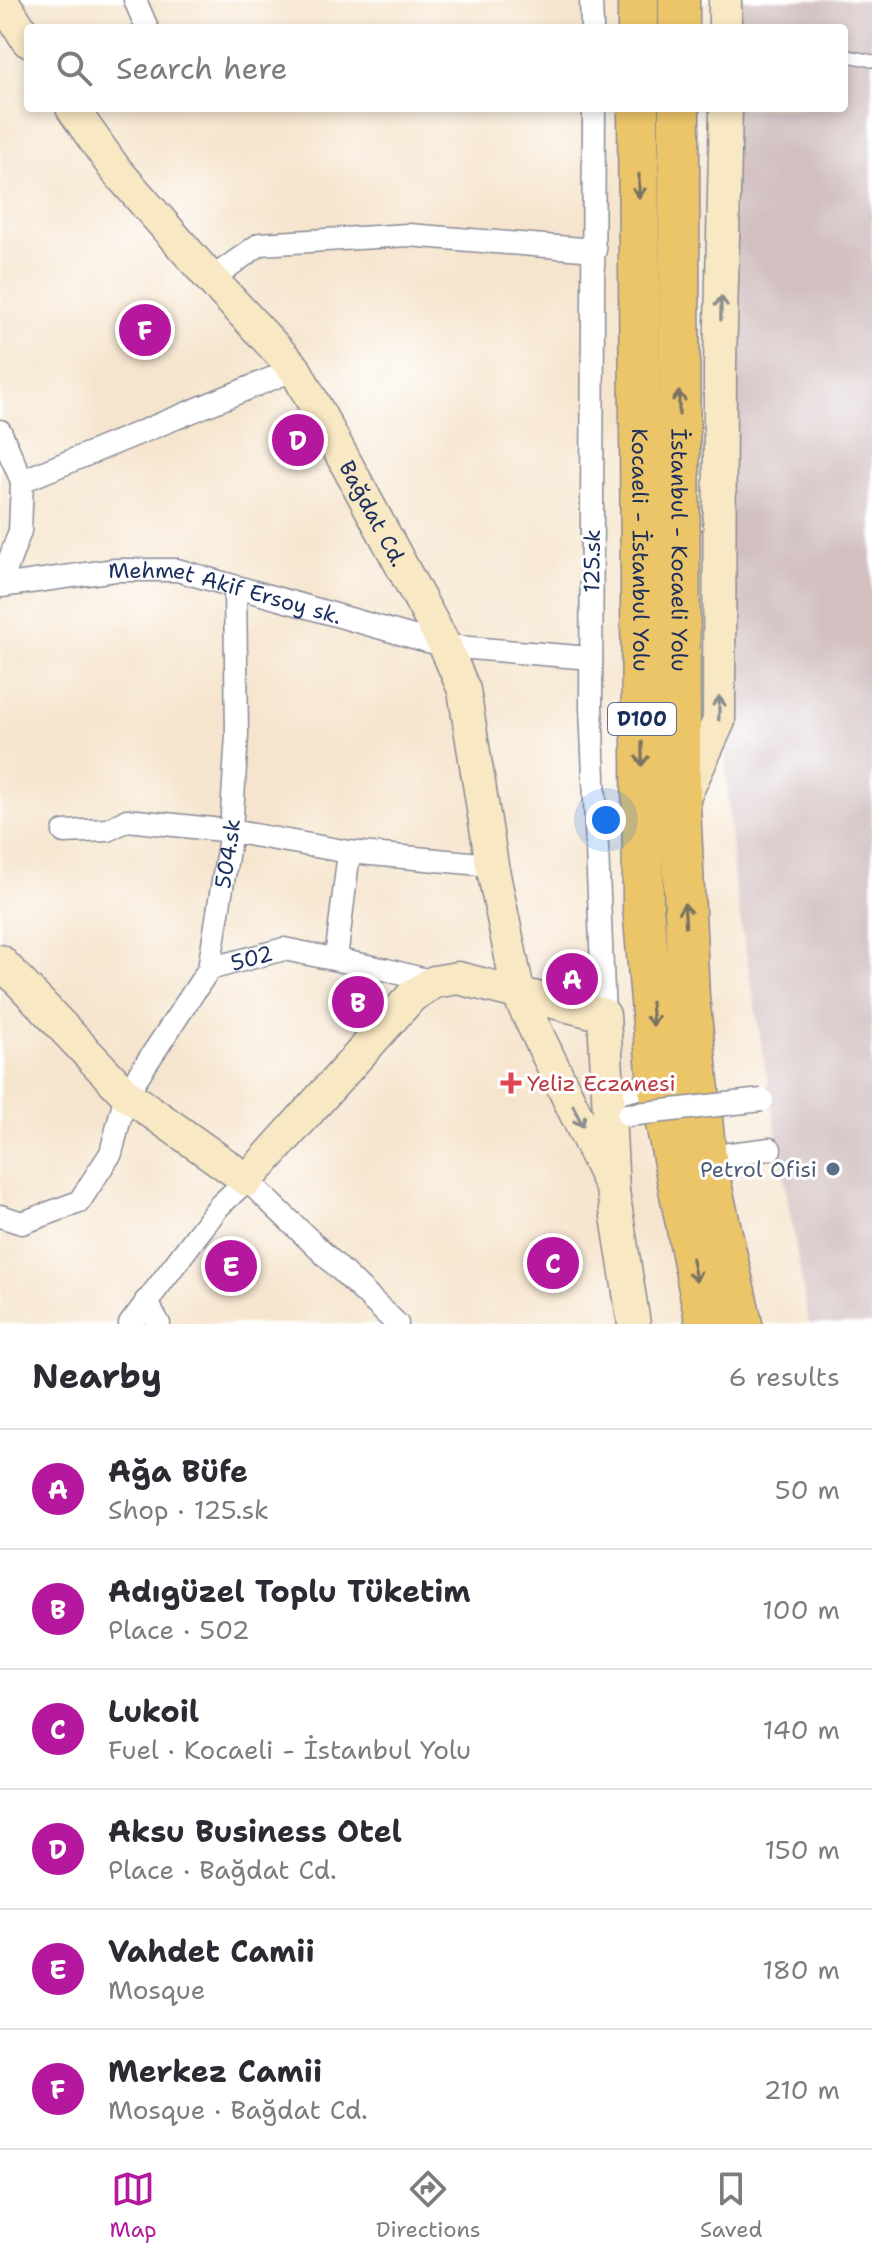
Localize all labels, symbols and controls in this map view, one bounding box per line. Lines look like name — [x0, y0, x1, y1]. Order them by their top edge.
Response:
search box — [24, 24, 848, 112]
icon: search — [52, 46, 96, 90]
text: Search here — [116, 48, 287, 89]
one-way arrow — [631, 172, 647, 199]
one-way arrow — [714, 295, 729, 322]
pin: F — [119, 300, 171, 360]
one-way arrow — [671, 390, 687, 417]
pin: D — [272, 410, 324, 470]
street label: Kocaeli - İstanbul Yolu — [626, 428, 656, 672]
street label: İstanbul - Kocaeli Yolu — [665, 428, 694, 672]
street label: Bağdat Cd. — [333, 455, 414, 571]
street label: 125.sk — [577, 529, 607, 593]
street label: Mehmet Akif Ersoy sk. — [108, 555, 345, 630]
one-way arrow — [711, 695, 727, 721]
road number: D100 — [608, 703, 676, 735]
one-way arrow — [634, 740, 650, 767]
your location — [586, 800, 626, 840]
street label: 504.sk — [208, 818, 246, 891]
one-way arrow — [678, 902, 693, 929]
street label: 502 — [227, 938, 276, 977]
pin: A — [546, 949, 598, 1009]
pin: B — [332, 972, 384, 1032]
one-way arrow — [645, 1000, 660, 1027]
place label: Yeliz Eczanesi — [527, 1069, 676, 1098]
marker: Yeliz Eczanesi — [502, 1074, 520, 1092]
one-way arrow — [571, 1104, 586, 1128]
place label: Petrol Ofisi — [700, 1155, 817, 1184]
marker: Petrol Ofisi — [824, 1160, 842, 1178]
pin: C — [527, 1233, 579, 1293]
pin: E — [205, 1236, 257, 1296]
one-way arrow — [688, 1257, 703, 1282]
text: Nearby — [32, 1353, 162, 1399]
text: 6 results — [728, 1359, 840, 1394]
text: Ağa Büfe — [108, 1451, 248, 1492]
text: A — [48, 1472, 68, 1507]
text: 50 m — [775, 1472, 840, 1507]
text: Shop · 125.sk — [108, 1492, 269, 1527]
text: Adıgüzel Toplu Tüketim — [108, 1571, 471, 1612]
text: B — [50, 1592, 66, 1627]
text: 100 m — [762, 1592, 840, 1627]
text: Place · 502 — [108, 1612, 250, 1647]
text: Lukoil — [108, 1691, 199, 1732]
text: C — [50, 1712, 66, 1747]
text: 140 m — [763, 1712, 840, 1747]
text: Fuel · Kocaeli - İstanbul Yolu — [108, 1732, 471, 1767]
text: Aksu Business Otel — [108, 1811, 402, 1852]
text: D — [49, 1832, 67, 1867]
text: 150 m — [764, 1832, 840, 1867]
text: Place · Bağdat Cd. — [108, 1852, 337, 1887]
text: Vahdet Camii — [108, 1931, 315, 1972]
text: E — [49, 1952, 67, 1987]
text: 180 m — [762, 1952, 840, 1987]
text: Mosque — [108, 1972, 205, 2007]
text: Merkez Camii — [108, 2051, 322, 2092]
text: F — [50, 2072, 66, 2107]
text: 210 m — [763, 2072, 840, 2107]
text: Mosque · Bağdat Cd. — [108, 2092, 368, 2127]
tab: Map — [110, 2167, 157, 2244]
tab: Directions — [376, 2167, 481, 2244]
tab: Saved — [700, 2167, 762, 2244]

